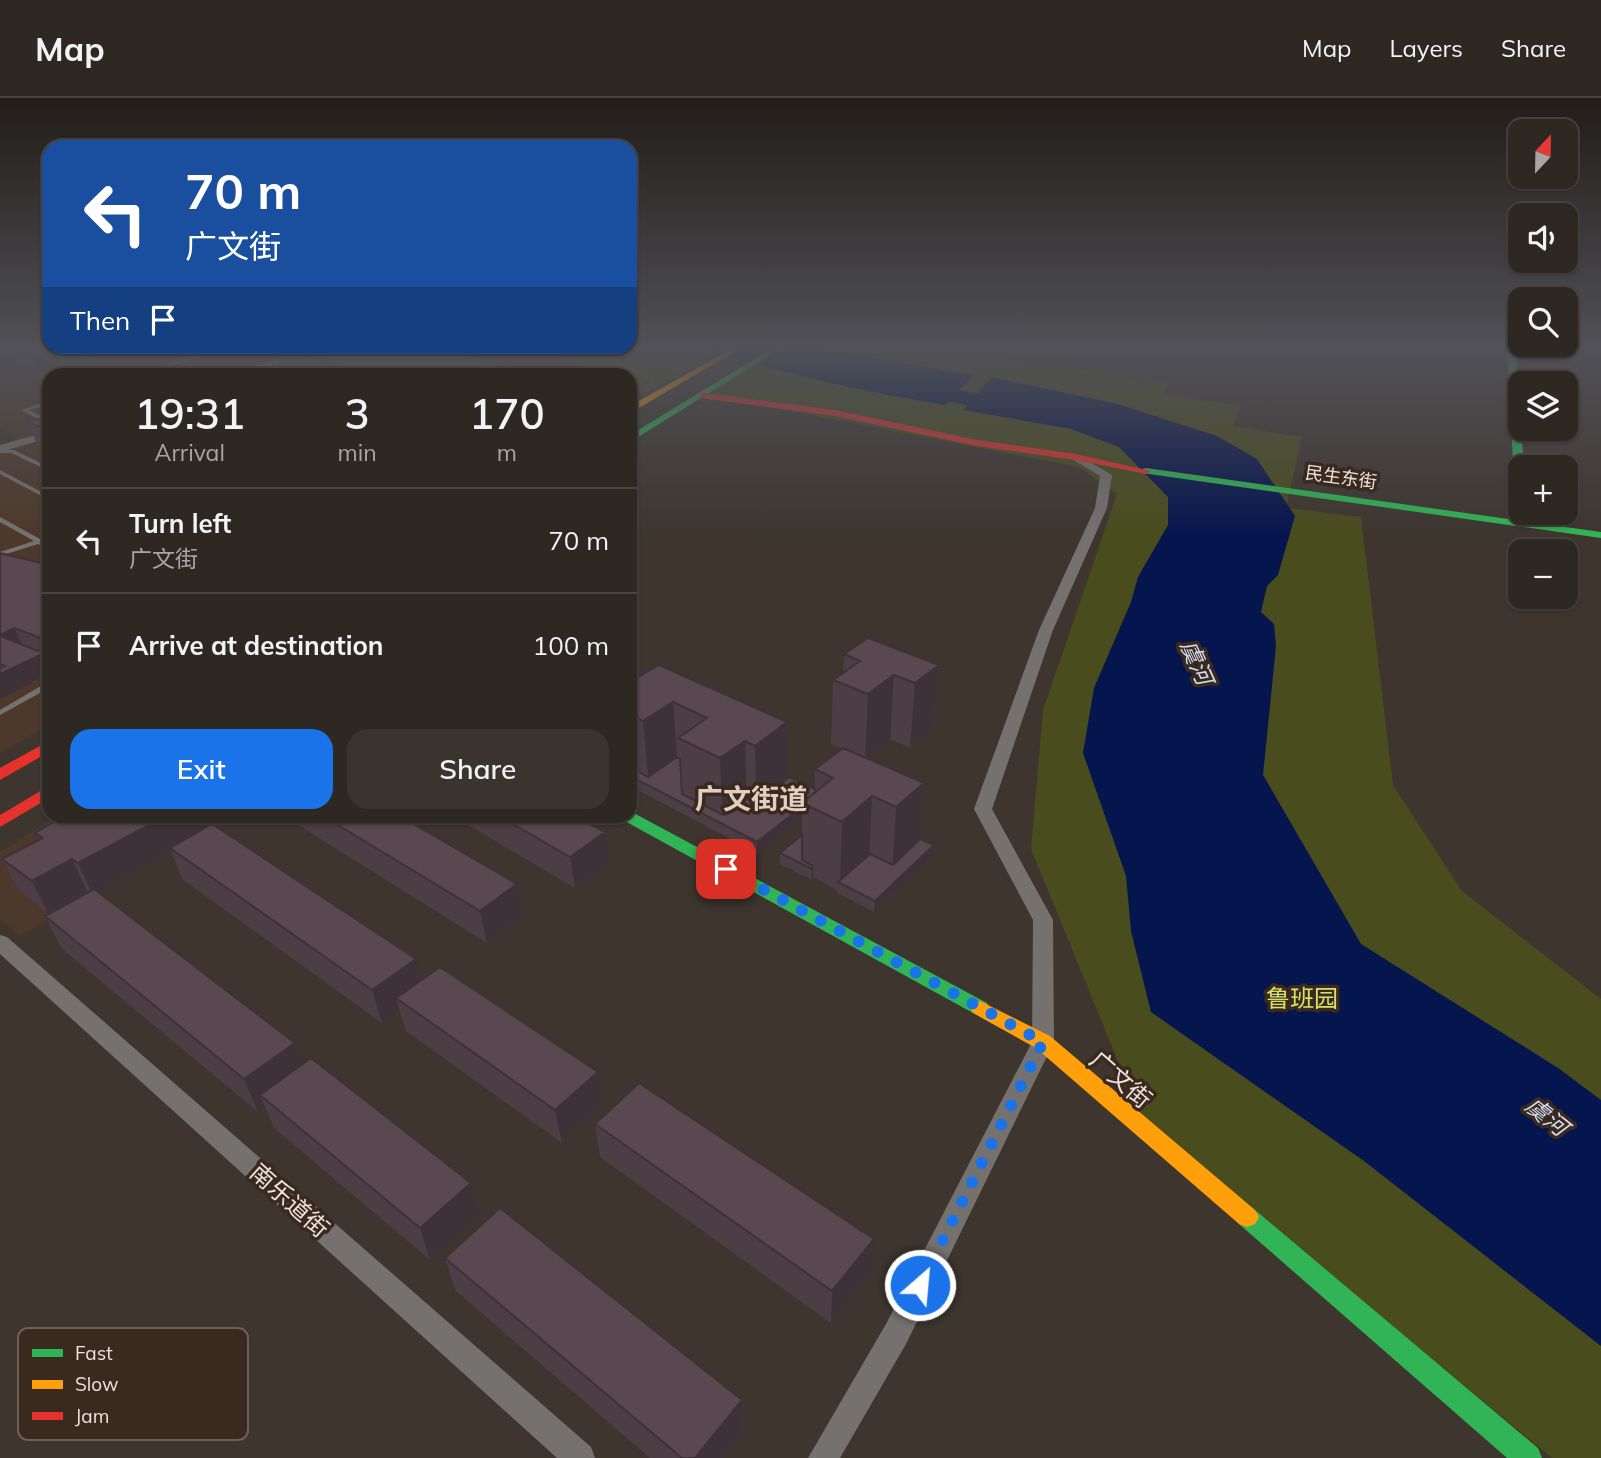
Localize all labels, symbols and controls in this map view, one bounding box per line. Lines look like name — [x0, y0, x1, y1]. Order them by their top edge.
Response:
text: Map — [35, 28, 105, 69]
text: Map — [1302, 33, 1351, 63]
text: Layers — [1389, 33, 1463, 63]
text: Share — [1501, 33, 1566, 63]
north arrow — [1508, 119, 1578, 189]
map controls — [1508, 119, 1578, 609]
text: 70 m — [185, 160, 301, 221]
icon: left — [70, 168, 161, 259]
button: sound — [1508, 203, 1578, 273]
text: 广文街 — [185, 226, 281, 266]
button: search — [1508, 287, 1578, 357]
icon: arrive — [144, 301, 182, 339]
text: Then — [70, 304, 130, 337]
button: layers — [1508, 371, 1578, 441]
text: 19:31 — [134, 387, 245, 440]
text: 3 — [344, 387, 370, 440]
text: 170 — [469, 387, 545, 440]
text: Arrival — [155, 438, 225, 467]
text: min — [337, 438, 377, 467]
text: m — [497, 438, 517, 467]
button: + — [1508, 455, 1578, 525]
street label: 民生东街 — [1304, 461, 1378, 493]
text: Turn left — [129, 507, 231, 540]
icon: left — [70, 522, 108, 560]
text: 70 m — [548, 524, 609, 557]
button: − — [1508, 539, 1578, 609]
text: 广文街 — [129, 544, 198, 573]
icon: arrive — [70, 627, 108, 665]
text: Arrive at destination — [129, 629, 384, 662]
text: 100 m — [533, 629, 609, 662]
water label: 虞河 — [1174, 635, 1221, 693]
button: Exit — [70, 729, 333, 809]
button: Share — [347, 729, 609, 809]
district label: 广文街道 — [695, 781, 807, 816]
pin — [696, 839, 756, 899]
icon: arrive — [707, 850, 745, 888]
park label: 鲁班园 — [1266, 983, 1338, 1013]
street label: 广文街 — [1084, 1044, 1158, 1114]
water label: 虞河 — [1520, 1090, 1577, 1144]
street label: 南乐道街 — [244, 1157, 336, 1243]
position arrow — [883, 1248, 957, 1322]
legend — [18, 1328, 248, 1440]
text: Fast — [75, 1341, 113, 1365]
text: Slow — [75, 1372, 119, 1396]
text: Jam — [75, 1404, 109, 1428]

